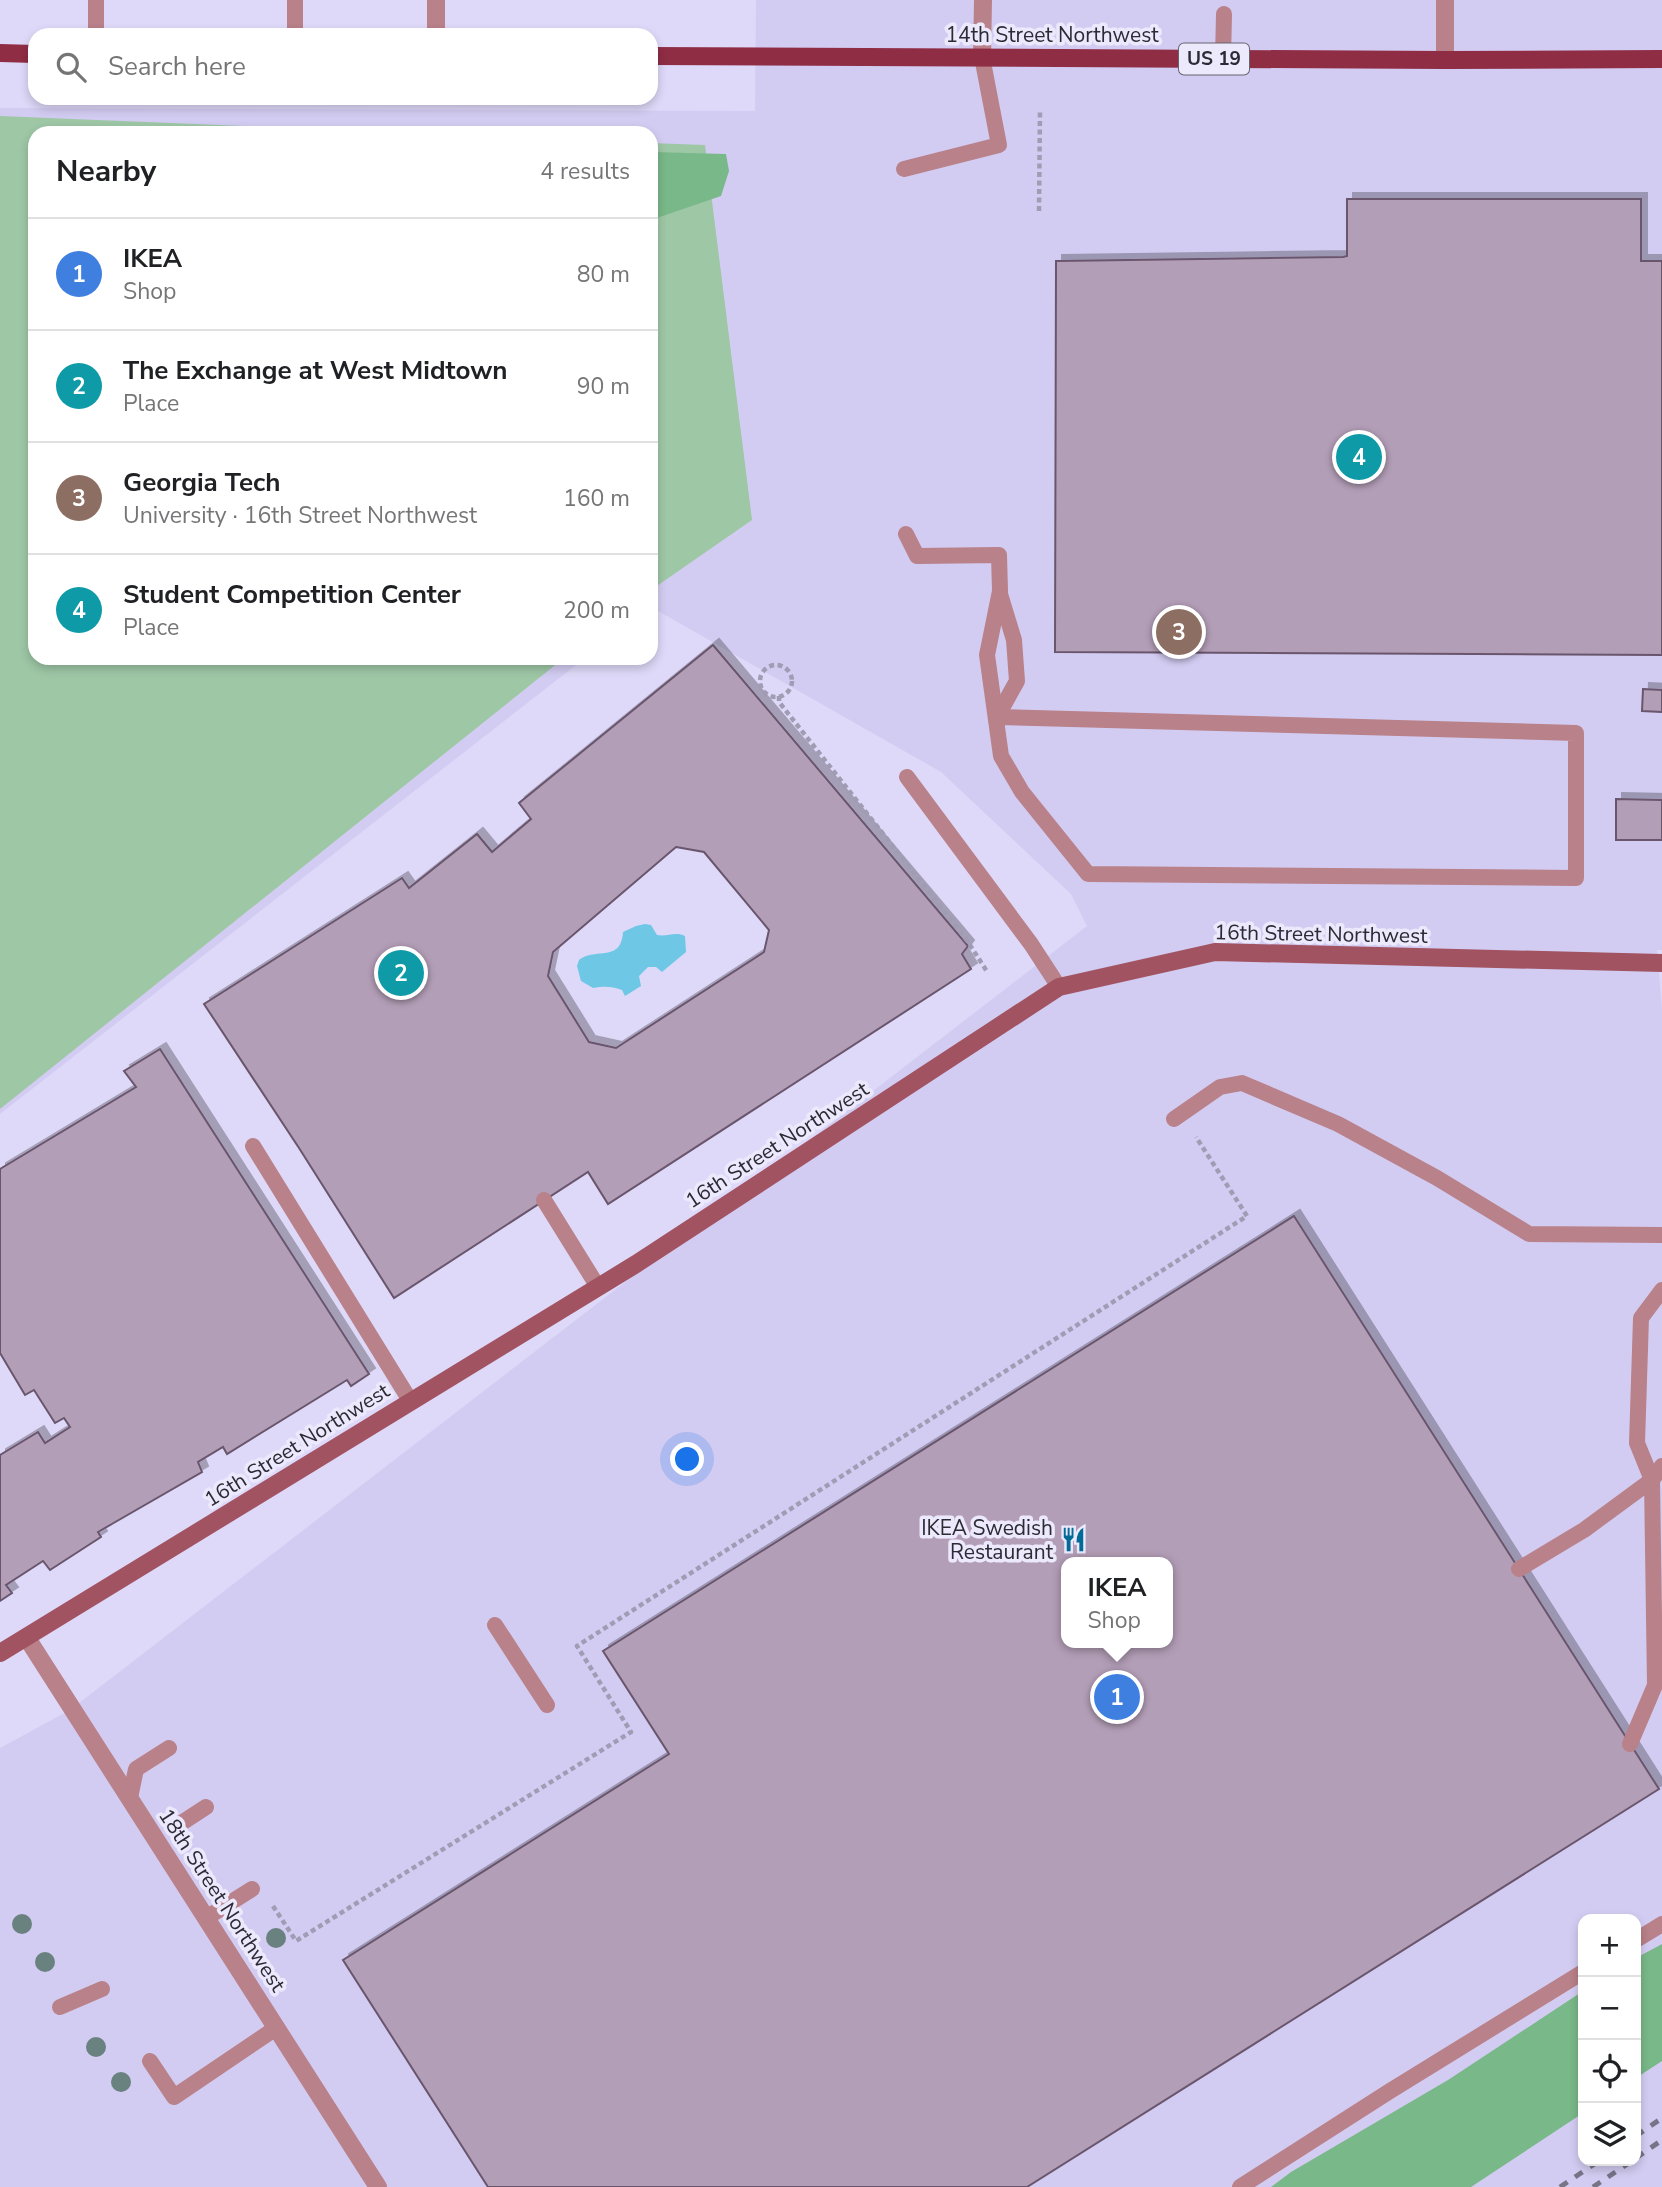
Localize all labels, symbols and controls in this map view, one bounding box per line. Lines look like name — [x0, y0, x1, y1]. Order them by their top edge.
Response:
street label: 14th Street Northwest — [945, 21, 1159, 49]
search box — [28, 28, 658, 105]
road number: US 19 — [1179, 44, 1249, 74]
icon: search — [52, 48, 90, 86]
text: Search here — [108, 49, 246, 84]
text: Nearby — [56, 151, 156, 192]
text: 4 results — [540, 156, 630, 187]
text: IKEA — [123, 241, 182, 276]
text: 1 — [72, 259, 86, 290]
text: 80 m — [577, 259, 630, 290]
text: Shop — [123, 276, 176, 307]
text: The Exchange at West Midtown — [123, 353, 508, 388]
text: 2 — [72, 371, 86, 402]
text: 90 m — [577, 371, 630, 402]
text: Place — [123, 388, 179, 419]
pin: 4 — [1336, 431, 1382, 483]
text: Georgia Tech — [123, 465, 280, 500]
text: 3 — [72, 483, 86, 514]
text: 160 m — [563, 483, 630, 514]
text: University · 16th Street Northwest — [123, 500, 477, 531]
text: Student Competition Center — [123, 577, 461, 612]
text: 4 — [72, 595, 86, 626]
text: 200 m — [563, 595, 630, 626]
pin: 3 — [1156, 606, 1202, 658]
text: Place — [123, 612, 179, 643]
street label: 16th Street Northwest — [1214, 918, 1428, 950]
pin: 2 — [378, 947, 424, 999]
street label: 16th Street Northwest — [680, 1075, 875, 1215]
street label: 16th Street Northwest — [199, 1376, 395, 1513]
your location — [670, 1442, 704, 1476]
place label: IKEA Swedish Restaurant — [921, 1514, 1054, 1566]
restaurant icon: IKEA Swedish Restaurant — [1059, 1526, 1087, 1554]
popup — [1061, 1557, 1173, 1648]
text: IKEA — [1087, 1570, 1147, 1605]
text: Shop — [1087, 1605, 1141, 1636]
pin: 1 — [1094, 1671, 1140, 1723]
street label: 18th Street Northwest — [152, 1803, 292, 1998]
map controls — [1578, 1914, 1641, 2166]
button: + — [1578, 1914, 1641, 1977]
button: − — [1578, 1977, 1641, 2040]
button: locate — [1578, 2040, 1641, 2103]
button: layers — [1578, 2103, 1641, 2166]

